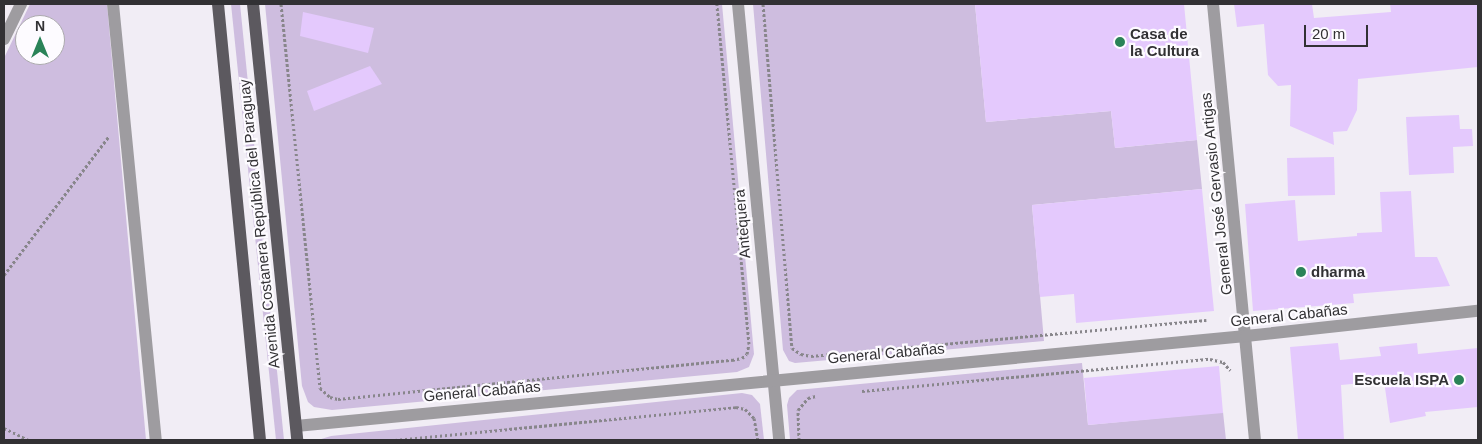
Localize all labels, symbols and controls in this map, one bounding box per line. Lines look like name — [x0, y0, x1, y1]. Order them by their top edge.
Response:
north arrow — [15, 15, 65, 65]
scale bar — [1307, 15, 1371, 47]
text: N — [35, 18, 45, 34]
place label: Casa de la Cultura — [1130, 24, 1199, 59]
text: 20 m — [1312, 25, 1345, 42]
marker: Casa de la Cultura — [1114, 36, 1126, 48]
street label: Avenida Costanera República del Paraguay — [235, 78, 283, 370]
street label: General José Gervasio Artigas — [1196, 91, 1236, 297]
street label: Antequera — [730, 189, 754, 259]
place label: dharma — [1311, 263, 1365, 281]
marker: dharma — [1295, 266, 1307, 278]
street label: General Cabañas — [1230, 300, 1348, 330]
street label: General Cabañas — [827, 339, 945, 367]
place label: Escuela ISPA — [1354, 371, 1449, 389]
marker: Escuela ISPA — [1453, 374, 1465, 386]
street label: General Cabañas — [423, 377, 541, 405]

